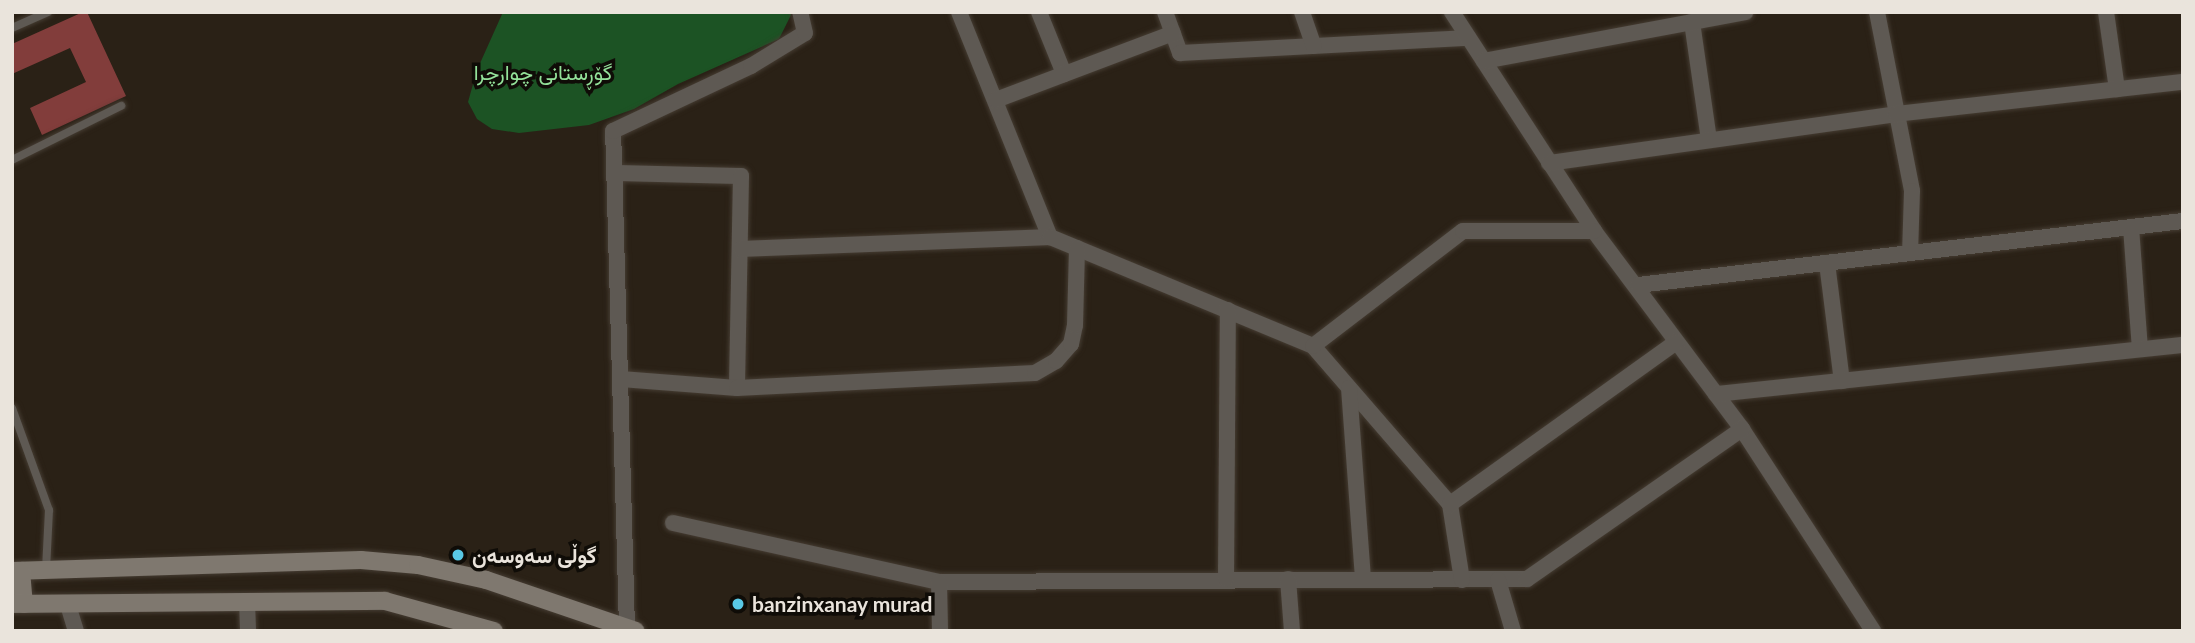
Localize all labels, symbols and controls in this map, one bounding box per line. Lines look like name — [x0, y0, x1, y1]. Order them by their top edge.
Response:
park label: گۆڕستانی چوارچرا — [474, 59, 612, 85]
place label: گوڵی سەوسەن — [472, 542, 597, 568]
marker: گوڵی سەوسەن — [450, 547, 466, 563]
place label: banzinxanay murad — [752, 591, 933, 617]
marker: banzinxanay murad — [730, 596, 746, 612]

